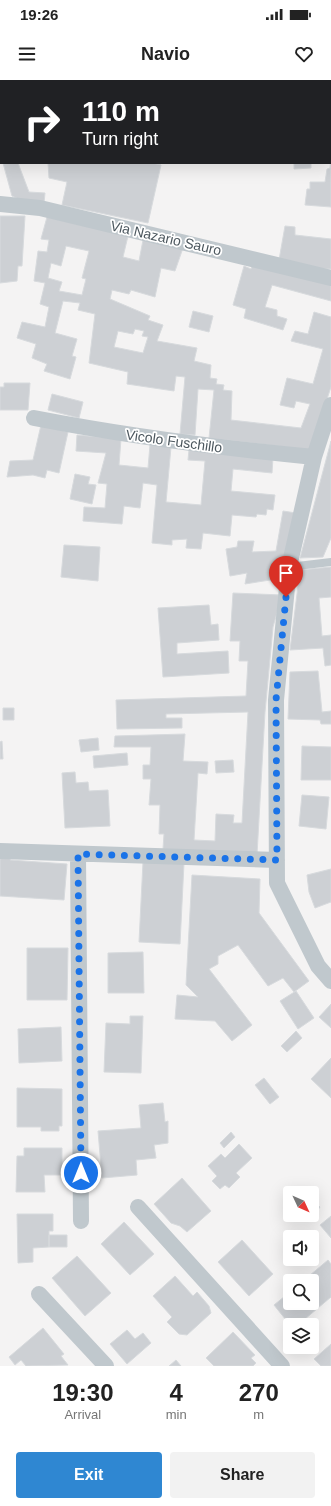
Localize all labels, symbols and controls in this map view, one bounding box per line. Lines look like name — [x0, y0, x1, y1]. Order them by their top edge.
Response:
text: 19:26 — [20, 6, 58, 23]
icon: menu — [16, 43, 38, 65]
icon: heart — [293, 43, 315, 65]
text: Navio — [141, 44, 190, 64]
icon: right — [16, 96, 68, 148]
text: 110 m — [82, 96, 160, 127]
text: Turn right — [82, 129, 158, 149]
street label: Via Nazario Sauro — [109, 217, 223, 259]
street label: Vicolo Fuschillo — [125, 426, 223, 456]
pin — [269, 556, 303, 597]
icon: arrive — [275, 562, 297, 584]
position arrow — [60, 1152, 102, 1194]
north arrow — [283, 1186, 319, 1222]
map controls — [283, 1186, 319, 1354]
button: sound — [283, 1230, 319, 1266]
button: search — [283, 1274, 319, 1310]
button: layers — [283, 1318, 319, 1354]
text: 19:30 — [52, 1379, 114, 1406]
text: 4 — [169, 1379, 183, 1406]
text: 270 — [239, 1379, 279, 1406]
text: Arrival — [64, 1407, 101, 1422]
text: min — [166, 1407, 187, 1422]
text: m — [253, 1407, 264, 1422]
button: Exit — [16, 1452, 162, 1498]
button: Share — [170, 1452, 315, 1498]

